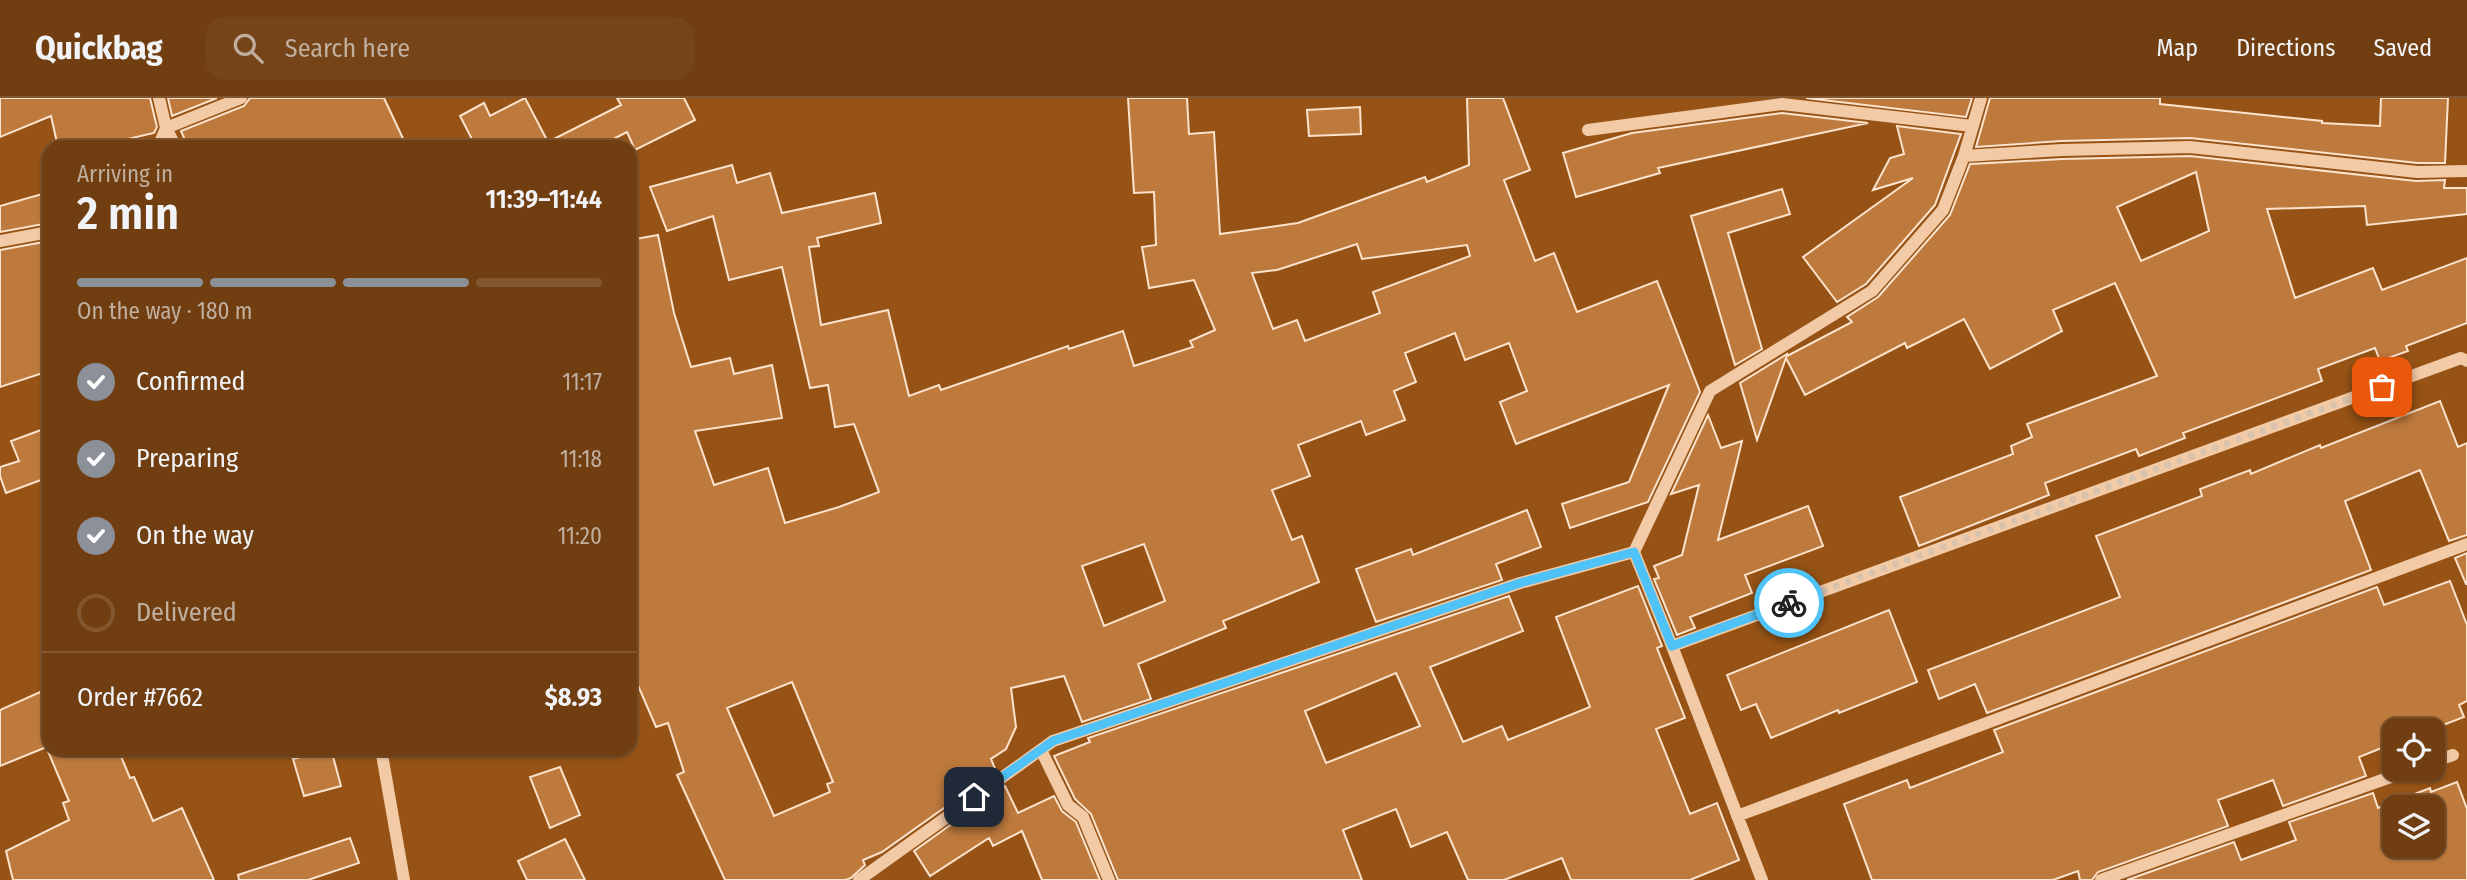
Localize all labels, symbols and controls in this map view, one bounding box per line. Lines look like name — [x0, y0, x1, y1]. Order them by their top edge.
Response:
search box — [205, 17, 695, 80]
text: Quickbag — [35, 28, 163, 68]
icon: search — [229, 29, 267, 67]
text: Search here — [285, 33, 410, 64]
text: Map — [2157, 34, 2198, 62]
text: Directions — [2236, 34, 2335, 62]
text: Saved — [2373, 34, 2432, 62]
text: Arriving in — [77, 160, 173, 188]
text: 11:39–11:44 — [486, 184, 602, 215]
text: 2 min — [77, 186, 179, 241]
text: On the way · 180 m — [77, 297, 253, 325]
pin — [2352, 357, 2412, 417]
icon: check — [77, 363, 115, 401]
text: Confirmed — [136, 366, 246, 397]
text: 11:17 — [562, 368, 602, 396]
icon: bag — [2363, 368, 2401, 406]
icon: check — [77, 440, 115, 478]
text: Preparing — [136, 443, 238, 474]
text: 11:18 — [560, 445, 602, 473]
icon: check — [77, 517, 115, 555]
text: On the way — [136, 520, 254, 551]
text: 11:20 — [557, 522, 602, 550]
courier — [1754, 568, 1824, 638]
icon: bike — [1770, 584, 1808, 622]
text: Delivered — [136, 597, 237, 628]
text: Order #7662 — [77, 682, 203, 713]
text: $8.93 — [545, 682, 602, 713]
map controls — [2382, 718, 2445, 858]
button: locate — [2382, 718, 2445, 781]
pin — [944, 767, 1004, 827]
icon: home — [955, 778, 993, 816]
button: layers — [2382, 795, 2445, 858]

